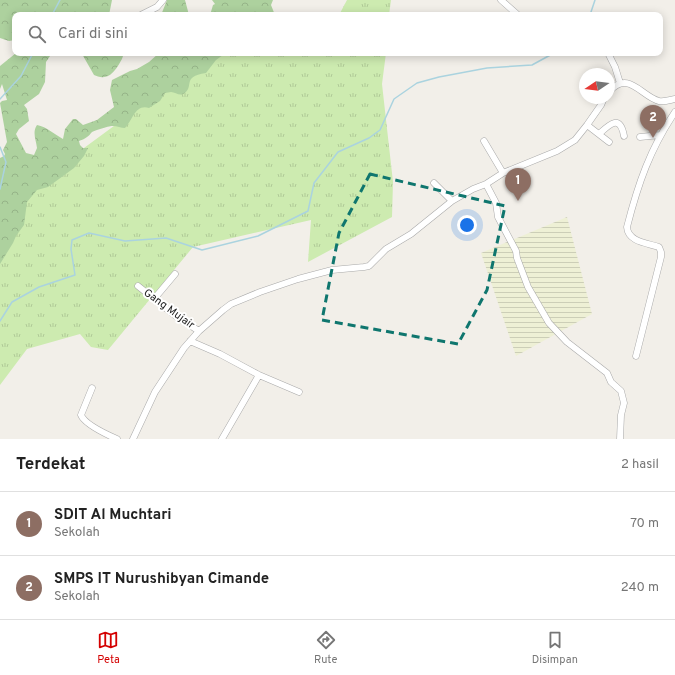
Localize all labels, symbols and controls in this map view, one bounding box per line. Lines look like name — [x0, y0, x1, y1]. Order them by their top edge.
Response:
search box — [12, 12, 663, 56]
icon: search — [26, 23, 48, 45]
text: Cari di sini — [58, 25, 128, 44]
north arrow — [579, 68, 615, 104]
pin: 2 — [640, 105, 666, 138]
pin: 1 — [505, 168, 531, 201]
your location — [457, 215, 477, 235]
street label: Gang Mujair — [141, 286, 198, 333]
text: Terdekat — [16, 454, 85, 476]
text: 2 hasil — [621, 457, 659, 473]
text: SDIT Al Muchtari — [54, 506, 172, 525]
text: 1 — [26, 516, 32, 532]
text: 70 m — [630, 516, 659, 532]
text: Sekolah — [54, 525, 100, 541]
text: SMPS IT Nurushibyan Cimande — [54, 570, 269, 589]
text: 2 — [25, 580, 33, 596]
text: 240 m — [621, 580, 659, 596]
text: Sekolah — [54, 589, 100, 605]
tab: Peta — [97, 629, 120, 667]
tab: Rute — [314, 629, 337, 667]
tab: Disimpan — [532, 629, 578, 667]

